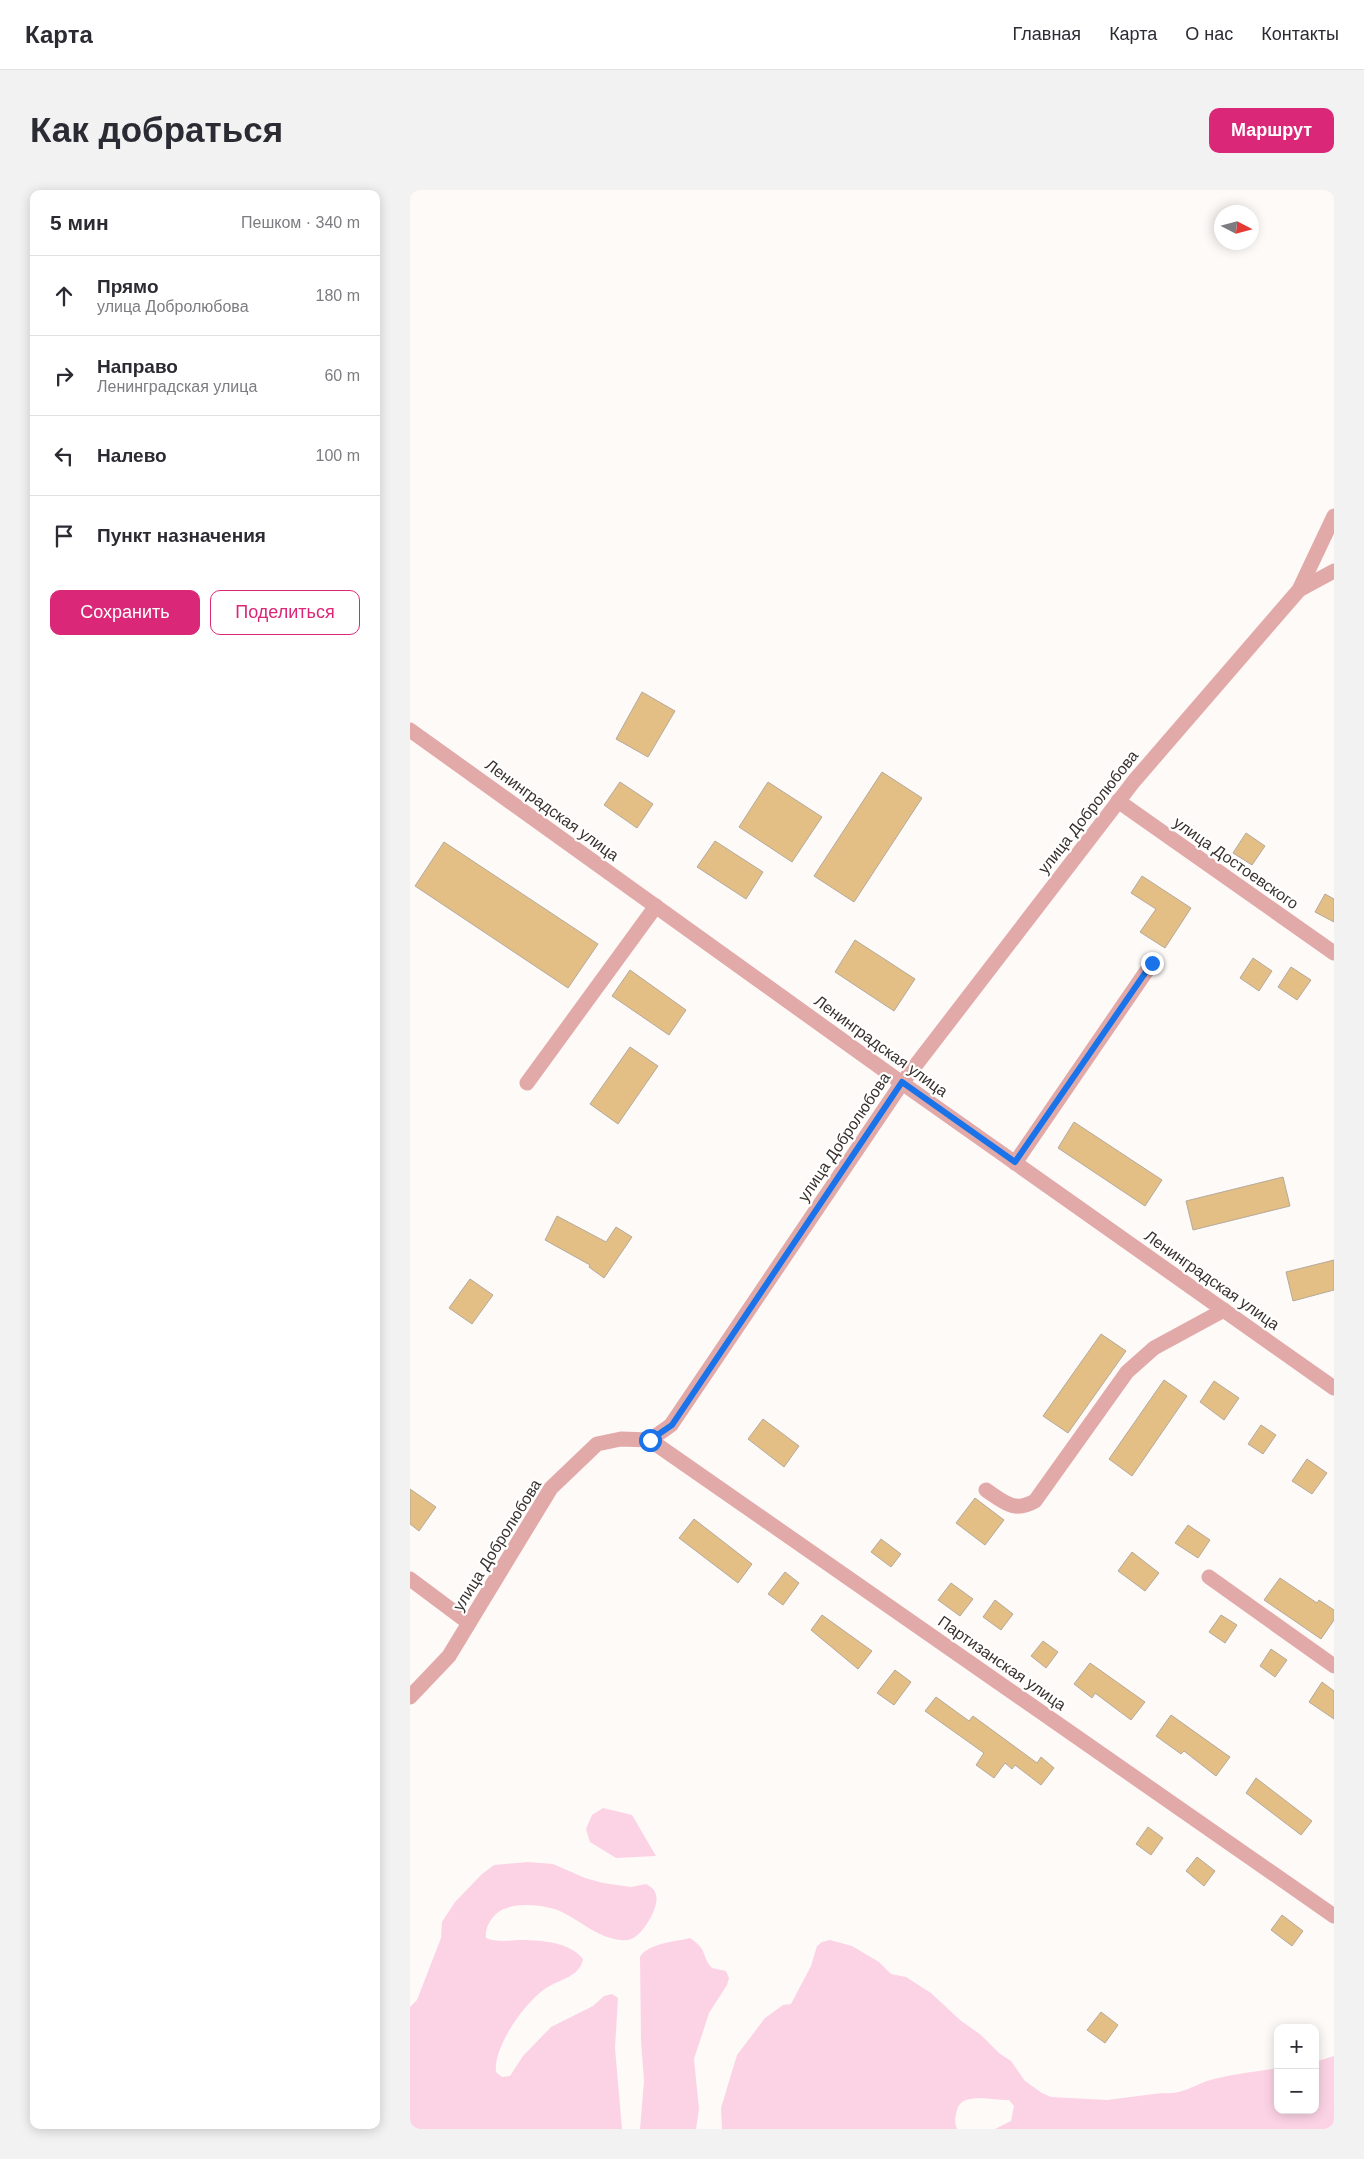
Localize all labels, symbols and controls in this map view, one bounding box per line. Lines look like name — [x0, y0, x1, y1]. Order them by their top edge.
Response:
text: Карта — [25, 21, 93, 48]
text: Главная — [1013, 24, 1081, 44]
text: Карта — [1109, 24, 1157, 44]
text: О нас — [1185, 24, 1233, 44]
text: Контакты — [1261, 24, 1339, 44]
button: Маршрут — [1209, 108, 1334, 153]
text: Как добраться — [30, 110, 283, 149]
north arrow — [1214, 205, 1259, 250]
text: 5 мин — [50, 211, 109, 234]
text: Пешком · 340 m — [241, 214, 360, 231]
text: Прямо — [97, 276, 159, 297]
icon: ahead — [50, 282, 78, 310]
text: 180 m — [316, 287, 360, 304]
text: улица Добролюбова — [97, 298, 249, 315]
text: Направо — [97, 356, 178, 377]
icon: right — [50, 362, 78, 390]
text: 60 m — [324, 367, 360, 384]
text: Ленинградская улица — [97, 378, 257, 395]
icon: left — [50, 442, 78, 470]
text: Налево — [97, 445, 167, 466]
text: 100 m — [316, 447, 360, 464]
icon: arrive — [50, 522, 78, 550]
text: Пункт назначения — [97, 525, 266, 546]
button: Сохранить — [50, 590, 200, 635]
button: Поделиться — [210, 590, 360, 635]
street label: улица Добролюбова — [1035, 747, 1141, 877]
street label: Ленинградская улица — [482, 756, 622, 864]
street label: улица Достоевского — [1170, 814, 1302, 912]
route end — [1141, 952, 1164, 975]
street label: Ленинградская улица — [811, 992, 951, 1100]
street label: улица Добролюбова — [795, 1069, 893, 1205]
street label: Ленинградская улица — [1141, 1227, 1283, 1333]
route start — [639, 1429, 662, 1452]
street label: улица Добролюбова — [450, 1476, 544, 1614]
street label: Партизанская улица — [935, 1613, 1069, 1714]
map controls — [1274, 2024, 1319, 2114]
button: + — [1274, 2024, 1319, 2069]
button: − — [1274, 2069, 1319, 2114]

